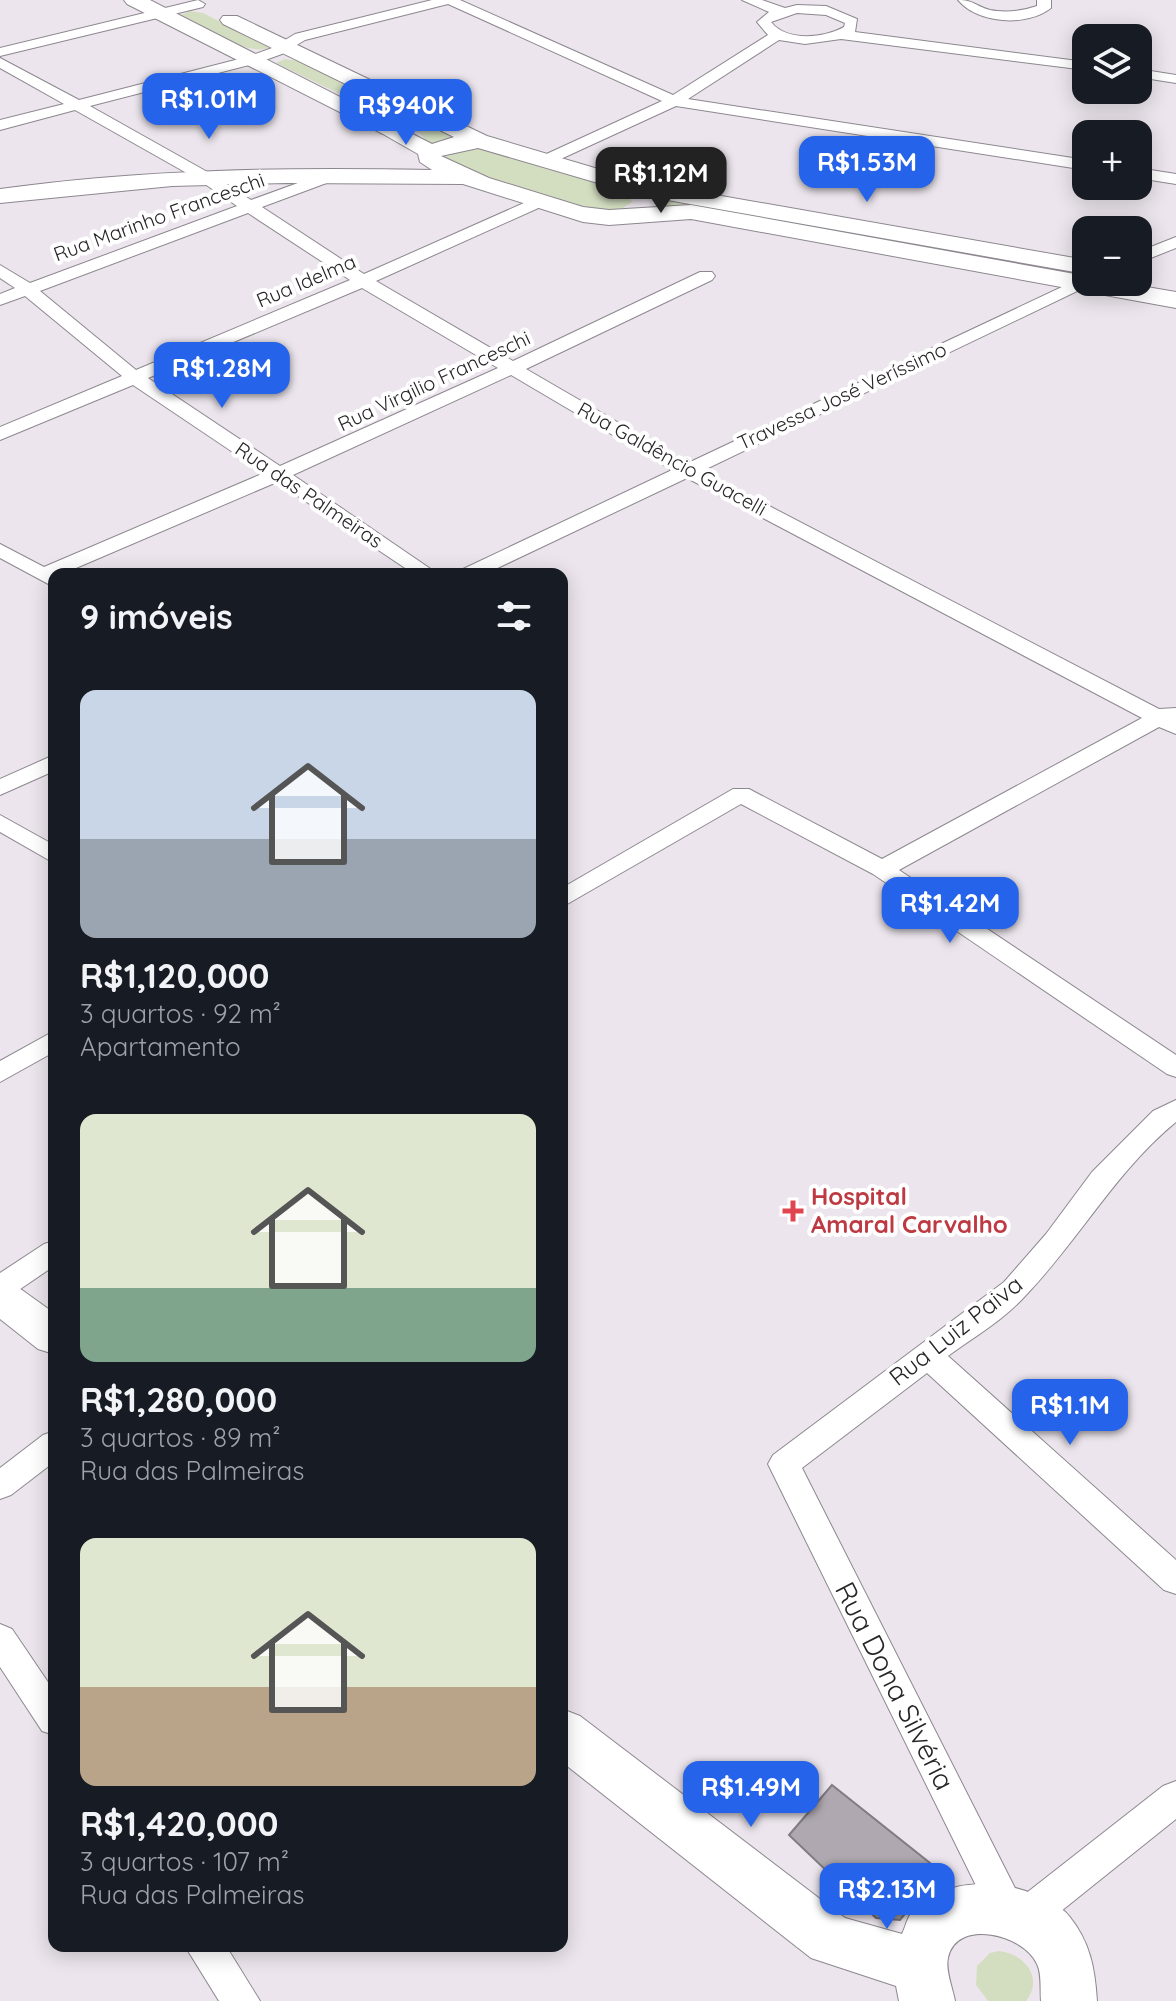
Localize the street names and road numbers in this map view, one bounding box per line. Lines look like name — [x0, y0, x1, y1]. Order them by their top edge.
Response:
street label: Rua Marinho Franceschi — [50, 167, 268, 266]
street label: Rua Idelma — [252, 248, 359, 313]
street label: Rua Virgilio Franceschi — [334, 325, 534, 436]
street label: Travessa José Veríssimo — [733, 336, 950, 455]
street label: Rua Galdêncio Guacelli — [573, 396, 771, 521]
street label: Rua das Palmeiras — [231, 436, 388, 553]
street label: Rua Luiz Paiva — [883, 1269, 1028, 1392]
street label: Rua Dona Silvéria — [828, 1576, 963, 1796]

